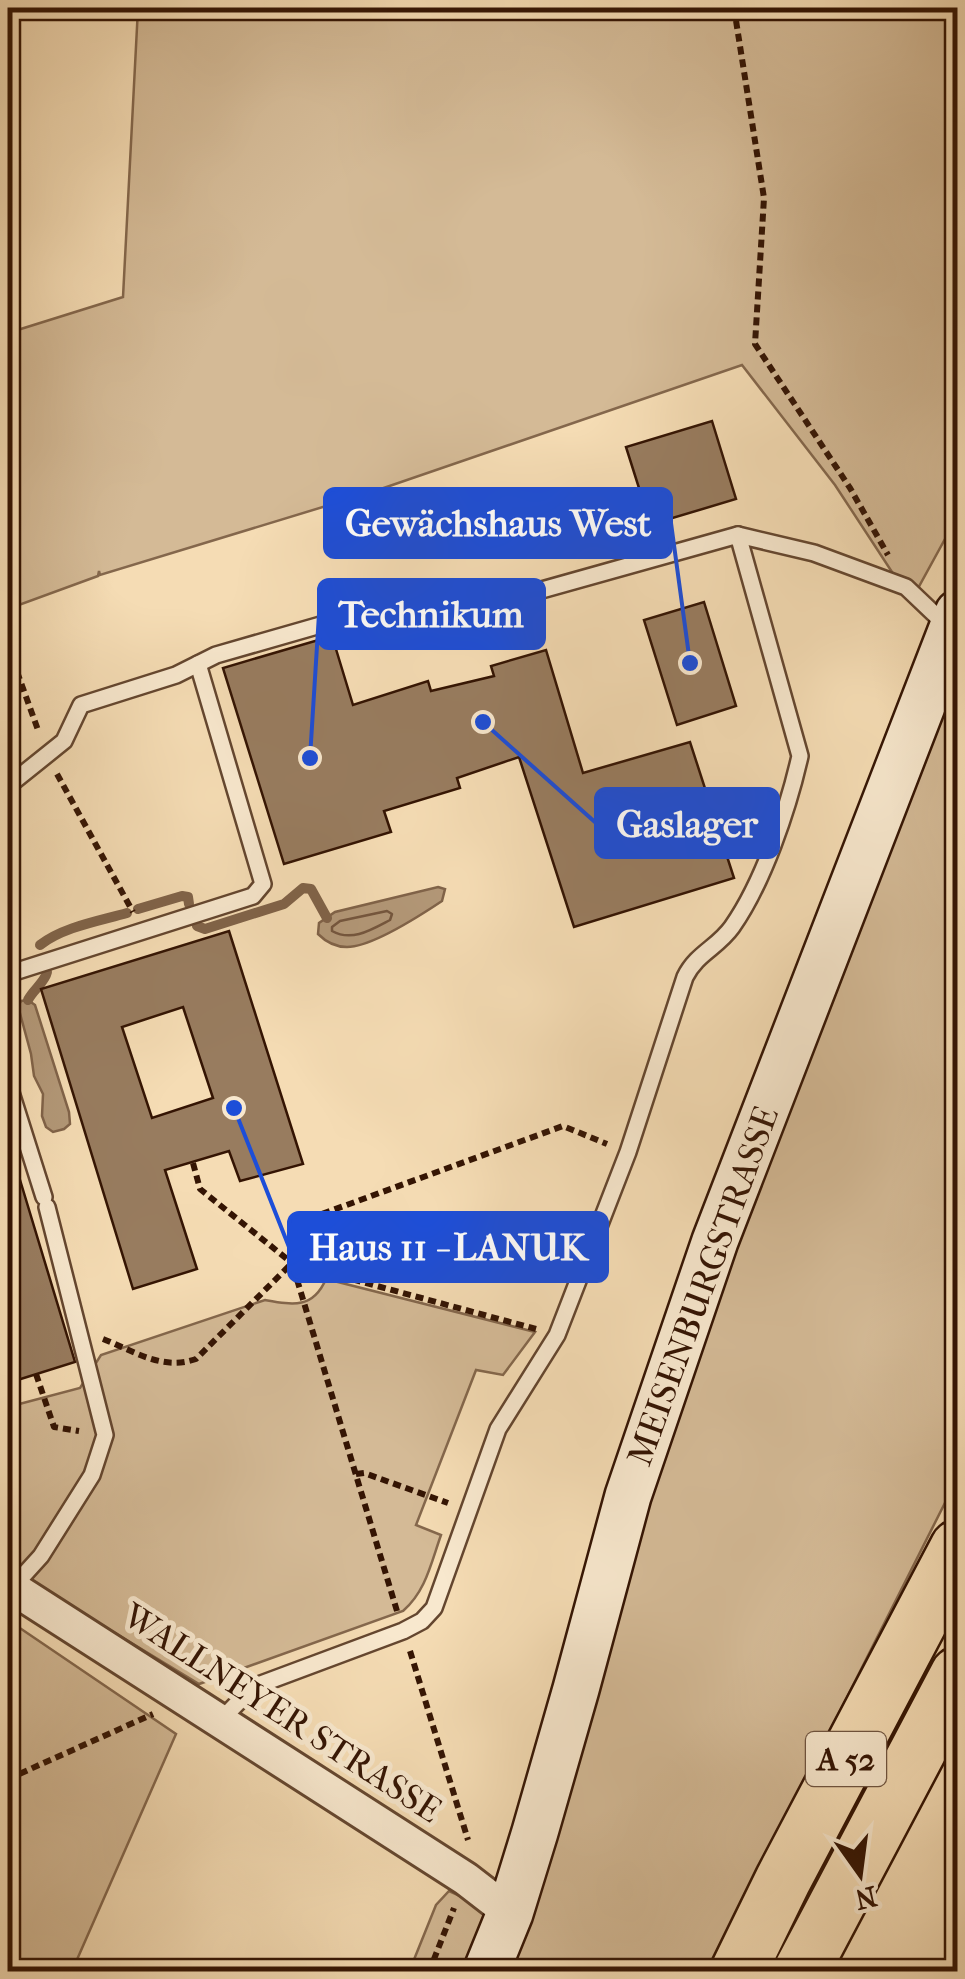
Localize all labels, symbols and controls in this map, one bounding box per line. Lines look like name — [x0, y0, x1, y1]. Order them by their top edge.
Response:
callout: Gewächshaus West — [325, 489, 671, 557]
text: Gewächshaus West — [345, 501, 652, 546]
callout: Technikum — [319, 580, 544, 648]
text: Technikum — [337, 592, 524, 637]
callout: Gaslager — [596, 789, 778, 857]
text: Gaslager — [616, 802, 759, 847]
street label: MEISENBURGSTRASSE — [619, 1101, 787, 1471]
callout: Haus 11 - LANUK — [289, 1213, 607, 1281]
text: Haus 11 - LANUK — [309, 1225, 590, 1270]
street label: WALLNEYER STRASSE — [115, 1594, 449, 1831]
road number: A 52 — [806, 1732, 886, 1786]
north arrow — [810, 1824, 910, 1924]
text: N — [851, 1879, 880, 1917]

